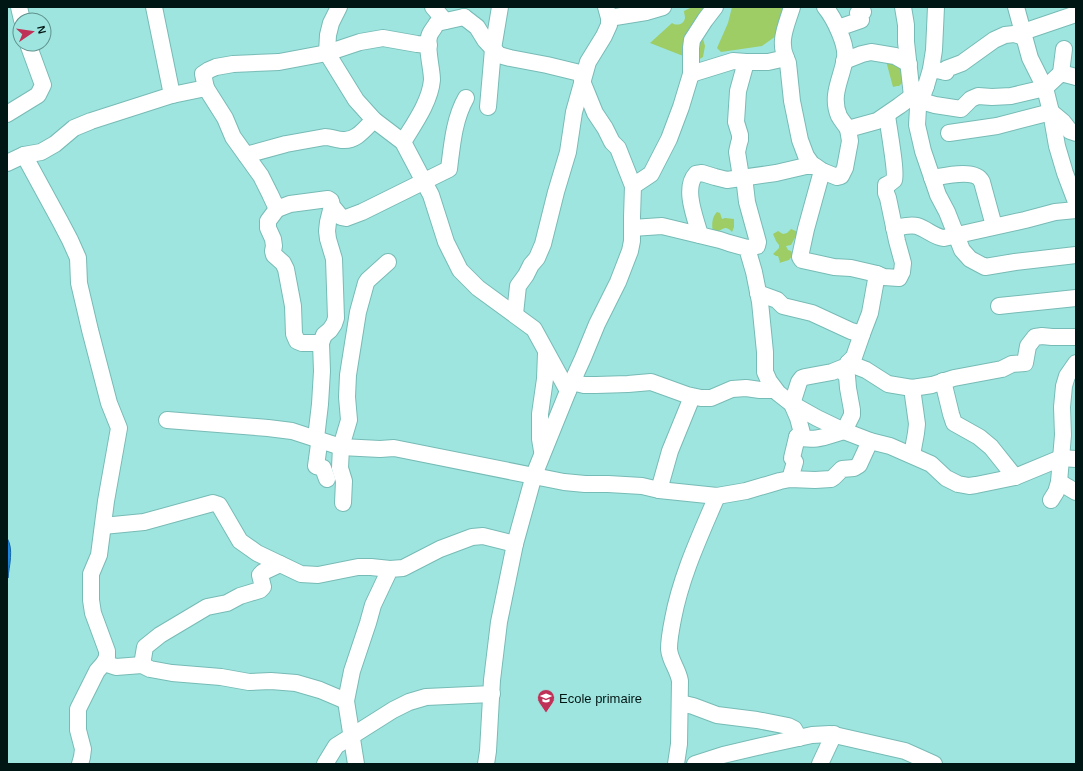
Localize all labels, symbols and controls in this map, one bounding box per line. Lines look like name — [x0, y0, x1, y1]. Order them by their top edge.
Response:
north arrow — [12, 12, 52, 52]
text: N — [35, 25, 48, 35]
school or university icon: Ecole primaire — [536, 688, 556, 713]
place label: Ecole primaire — [559, 691, 642, 706]

